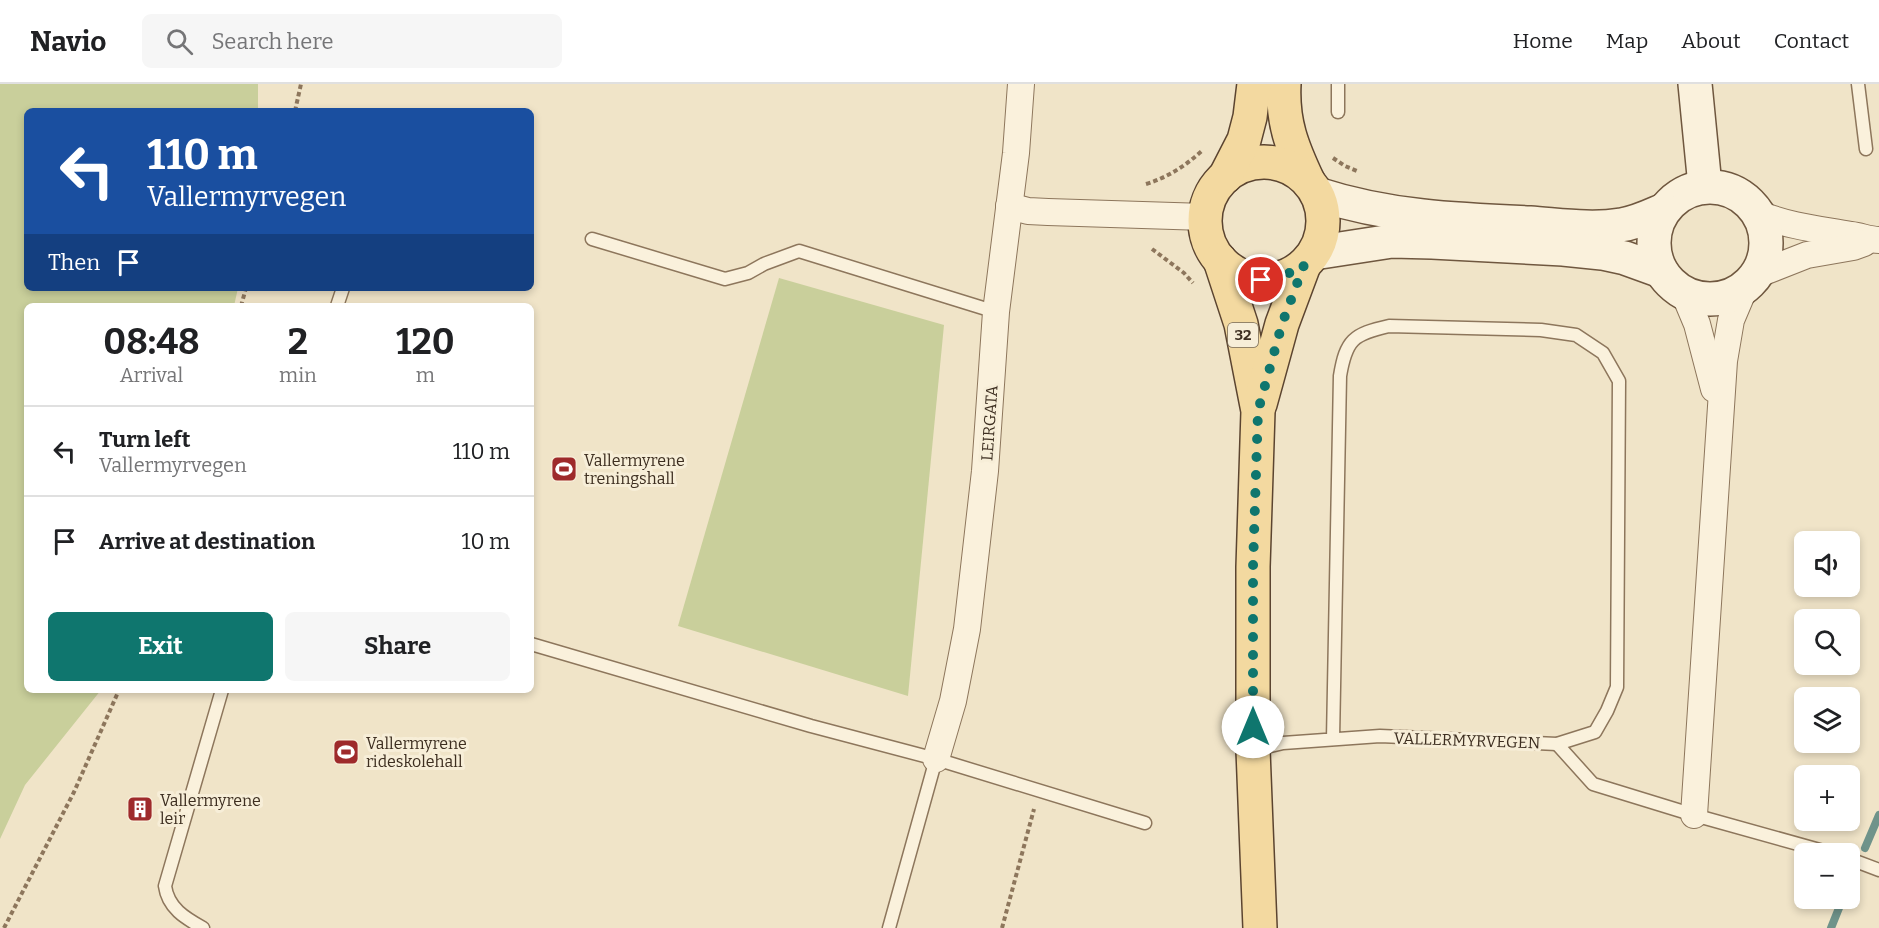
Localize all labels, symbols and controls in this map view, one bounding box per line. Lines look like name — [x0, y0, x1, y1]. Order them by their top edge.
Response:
search box — [142, 14, 562, 68]
text: Navio — [30, 25, 106, 58]
icon: search — [163, 25, 196, 58]
text: Search here — [211, 28, 334, 55]
text: Home — [1513, 28, 1573, 54]
text: Map — [1606, 28, 1648, 54]
text: About — [1681, 28, 1741, 54]
text: Contact — [1774, 28, 1849, 54]
text: 110 m — [147, 130, 258, 180]
icon: left — [48, 132, 126, 210]
text: Vallermyrvegen — [147, 181, 346, 213]
icon: arrive — [112, 246, 145, 279]
text: Then — [48, 249, 100, 276]
pin — [1235, 254, 1286, 305]
icon: arrive — [1244, 263, 1277, 296]
text: 08:48 — [103, 320, 200, 364]
text: 2 — [288, 320, 308, 364]
text: 120 — [396, 320, 455, 364]
road number: 32 — [1228, 323, 1258, 347]
text: Arrival — [120, 363, 183, 387]
text: min — [279, 363, 317, 387]
text: m — [416, 363, 435, 387]
street label: LEIRGATA — [977, 384, 1002, 461]
text: Turn left — [99, 426, 191, 453]
icon: left — [48, 435, 81, 468]
text: 110 m — [453, 438, 510, 465]
place label: Vallermyrene treningshall — [584, 451, 685, 488]
text: Vallermyrvegen — [99, 453, 247, 477]
sports icon: Vallermyrene treningshall — [549, 454, 579, 484]
icon: arrive — [48, 525, 81, 558]
text: Arrive at destination — [99, 528, 315, 555]
text: 10 m — [462, 528, 510, 555]
map controls — [1794, 531, 1860, 909]
button: sound — [1794, 531, 1860, 597]
button: search — [1794, 609, 1860, 675]
button: Exit — [48, 612, 273, 681]
button: Share — [285, 612, 510, 681]
button: layers — [1794, 687, 1860, 753]
position arrow — [1221, 695, 1285, 759]
street label: VALLERMYRVEGEN — [1393, 728, 1541, 753]
place label: Vallermyrene rideskolehall — [366, 734, 467, 771]
sports icon: Vallermyrene rideskolehall — [331, 737, 361, 767]
button: + — [1794, 765, 1860, 831]
place label: Vallermyrene leir — [160, 791, 261, 828]
building icon: Vallermyrene leir — [125, 794, 155, 824]
button: − — [1794, 843, 1860, 909]

